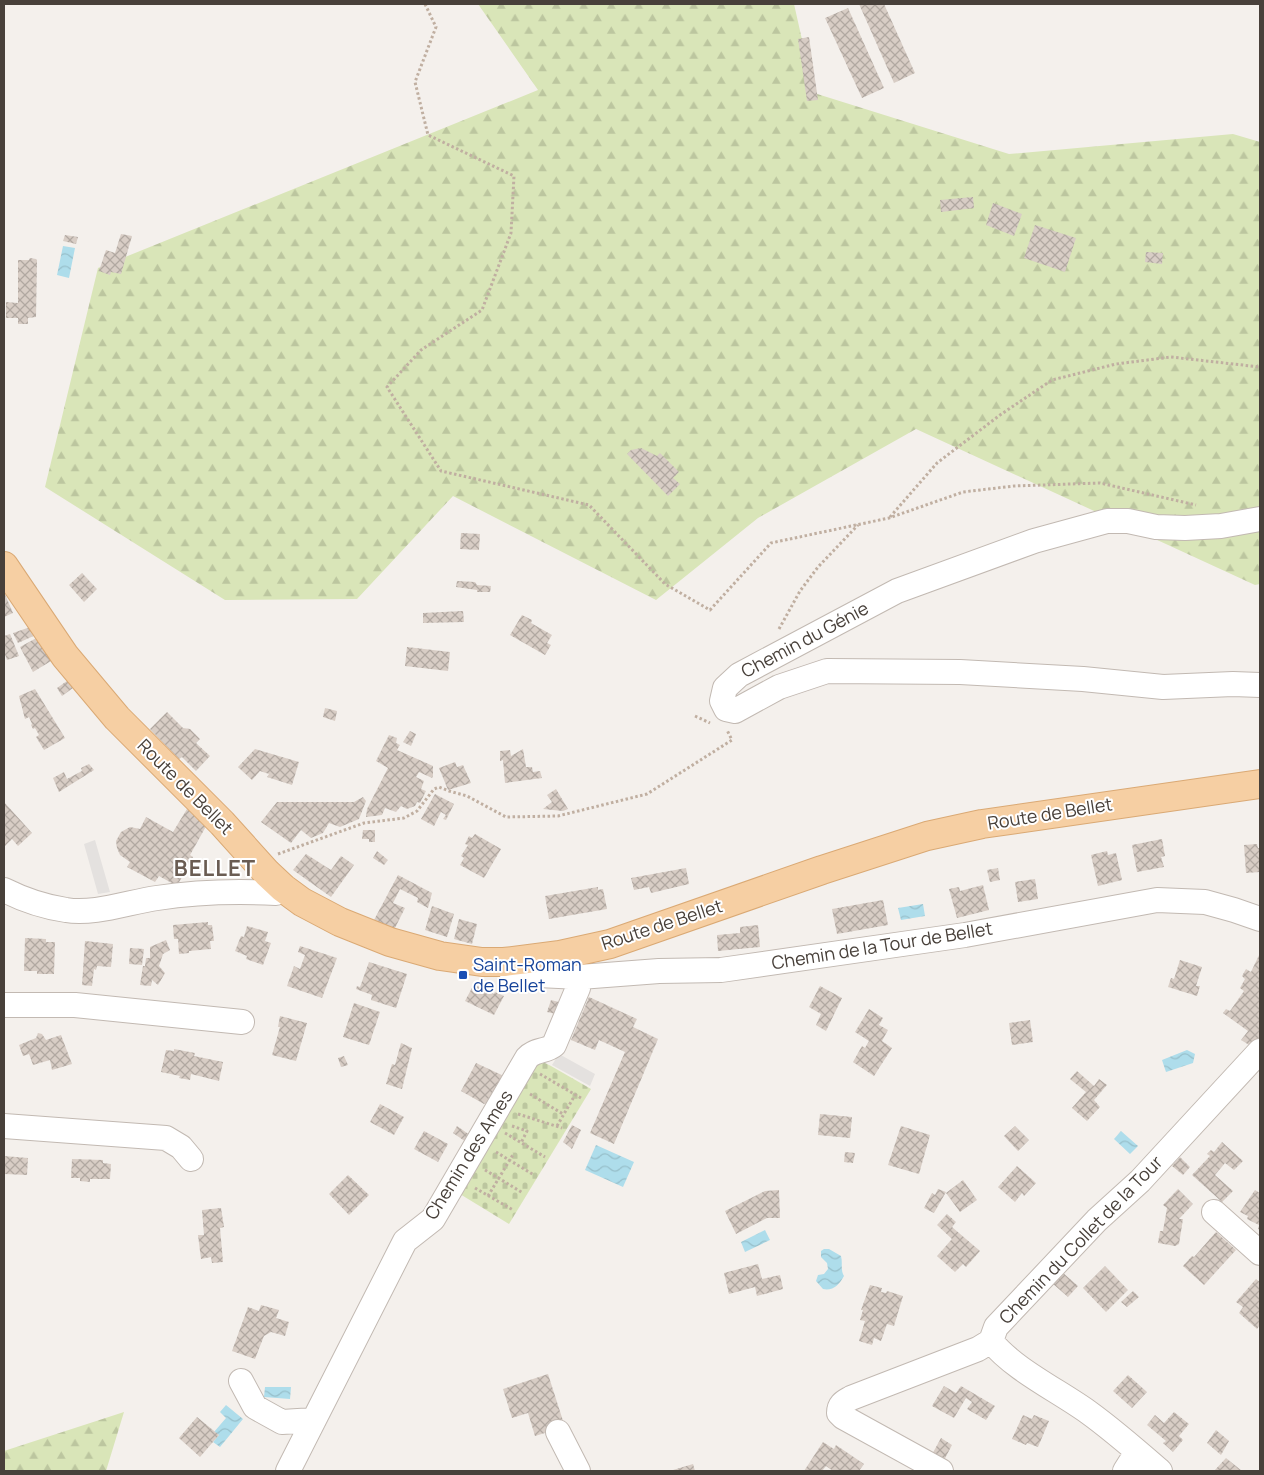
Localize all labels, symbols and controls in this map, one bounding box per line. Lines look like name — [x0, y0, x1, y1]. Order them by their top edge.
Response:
street label: Chemin du Génie — [737, 595, 872, 683]
street label: Route de Bellet — [133, 733, 239, 839]
street label: Route de Bellet — [986, 791, 1114, 835]
district label: BELLET — [174, 853, 256, 883]
street label: Route de Bellet — [598, 893, 725, 955]
street label: Chemin de la Tour de Bellet — [770, 916, 994, 974]
place label: Saint-Roman de Bellet — [473, 952, 582, 997]
marker: Saint-Roman de Bellet — [457, 969, 469, 981]
street label: Chemin des Ames — [419, 1085, 518, 1224]
street label: Chemin du Collet de la Tour — [993, 1149, 1168, 1329]

